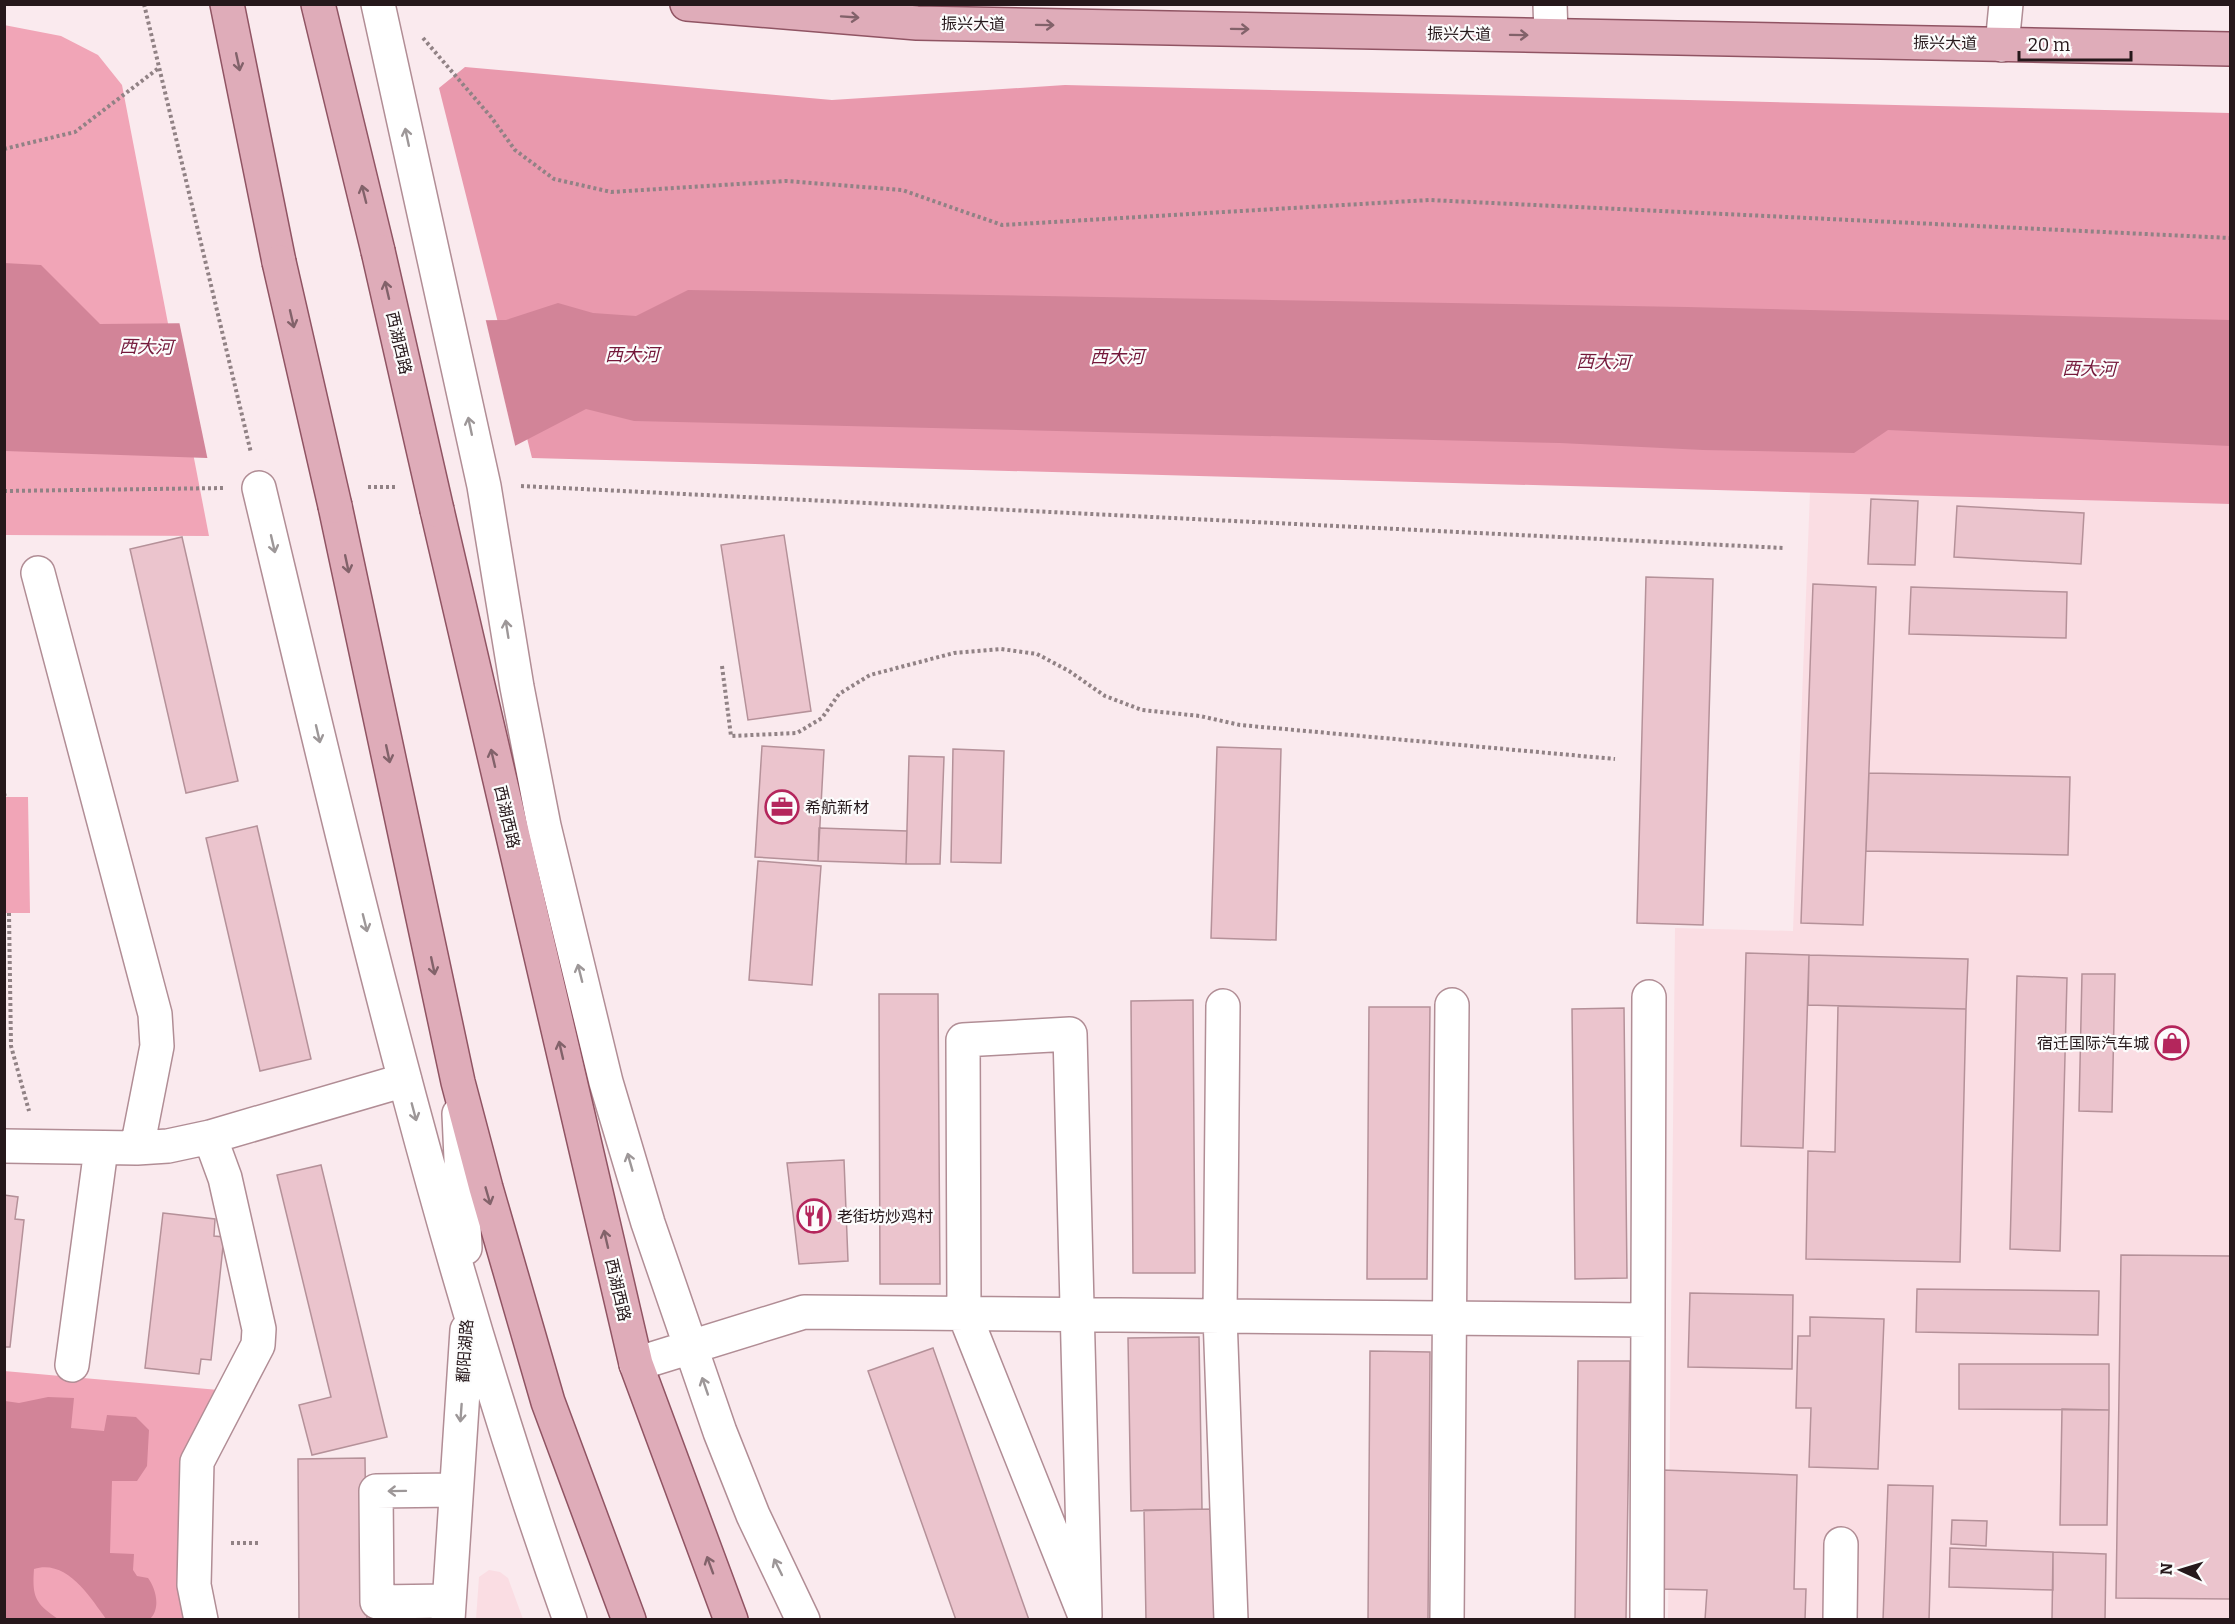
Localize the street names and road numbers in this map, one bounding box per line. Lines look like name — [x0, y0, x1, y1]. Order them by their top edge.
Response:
street label: 振兴大道 — [941, 14, 1005, 34]
street label: 振兴大道 — [1427, 24, 1491, 44]
street label: 振兴大道 — [1913, 33, 1977, 53]
street label: 西湖西路 — [383, 310, 415, 376]
street label: 西湖西路 — [491, 784, 523, 850]
street label: 西湖西路 — [602, 1257, 634, 1323]
street label: 鄱阳湖路 — [453, 1318, 477, 1384]

